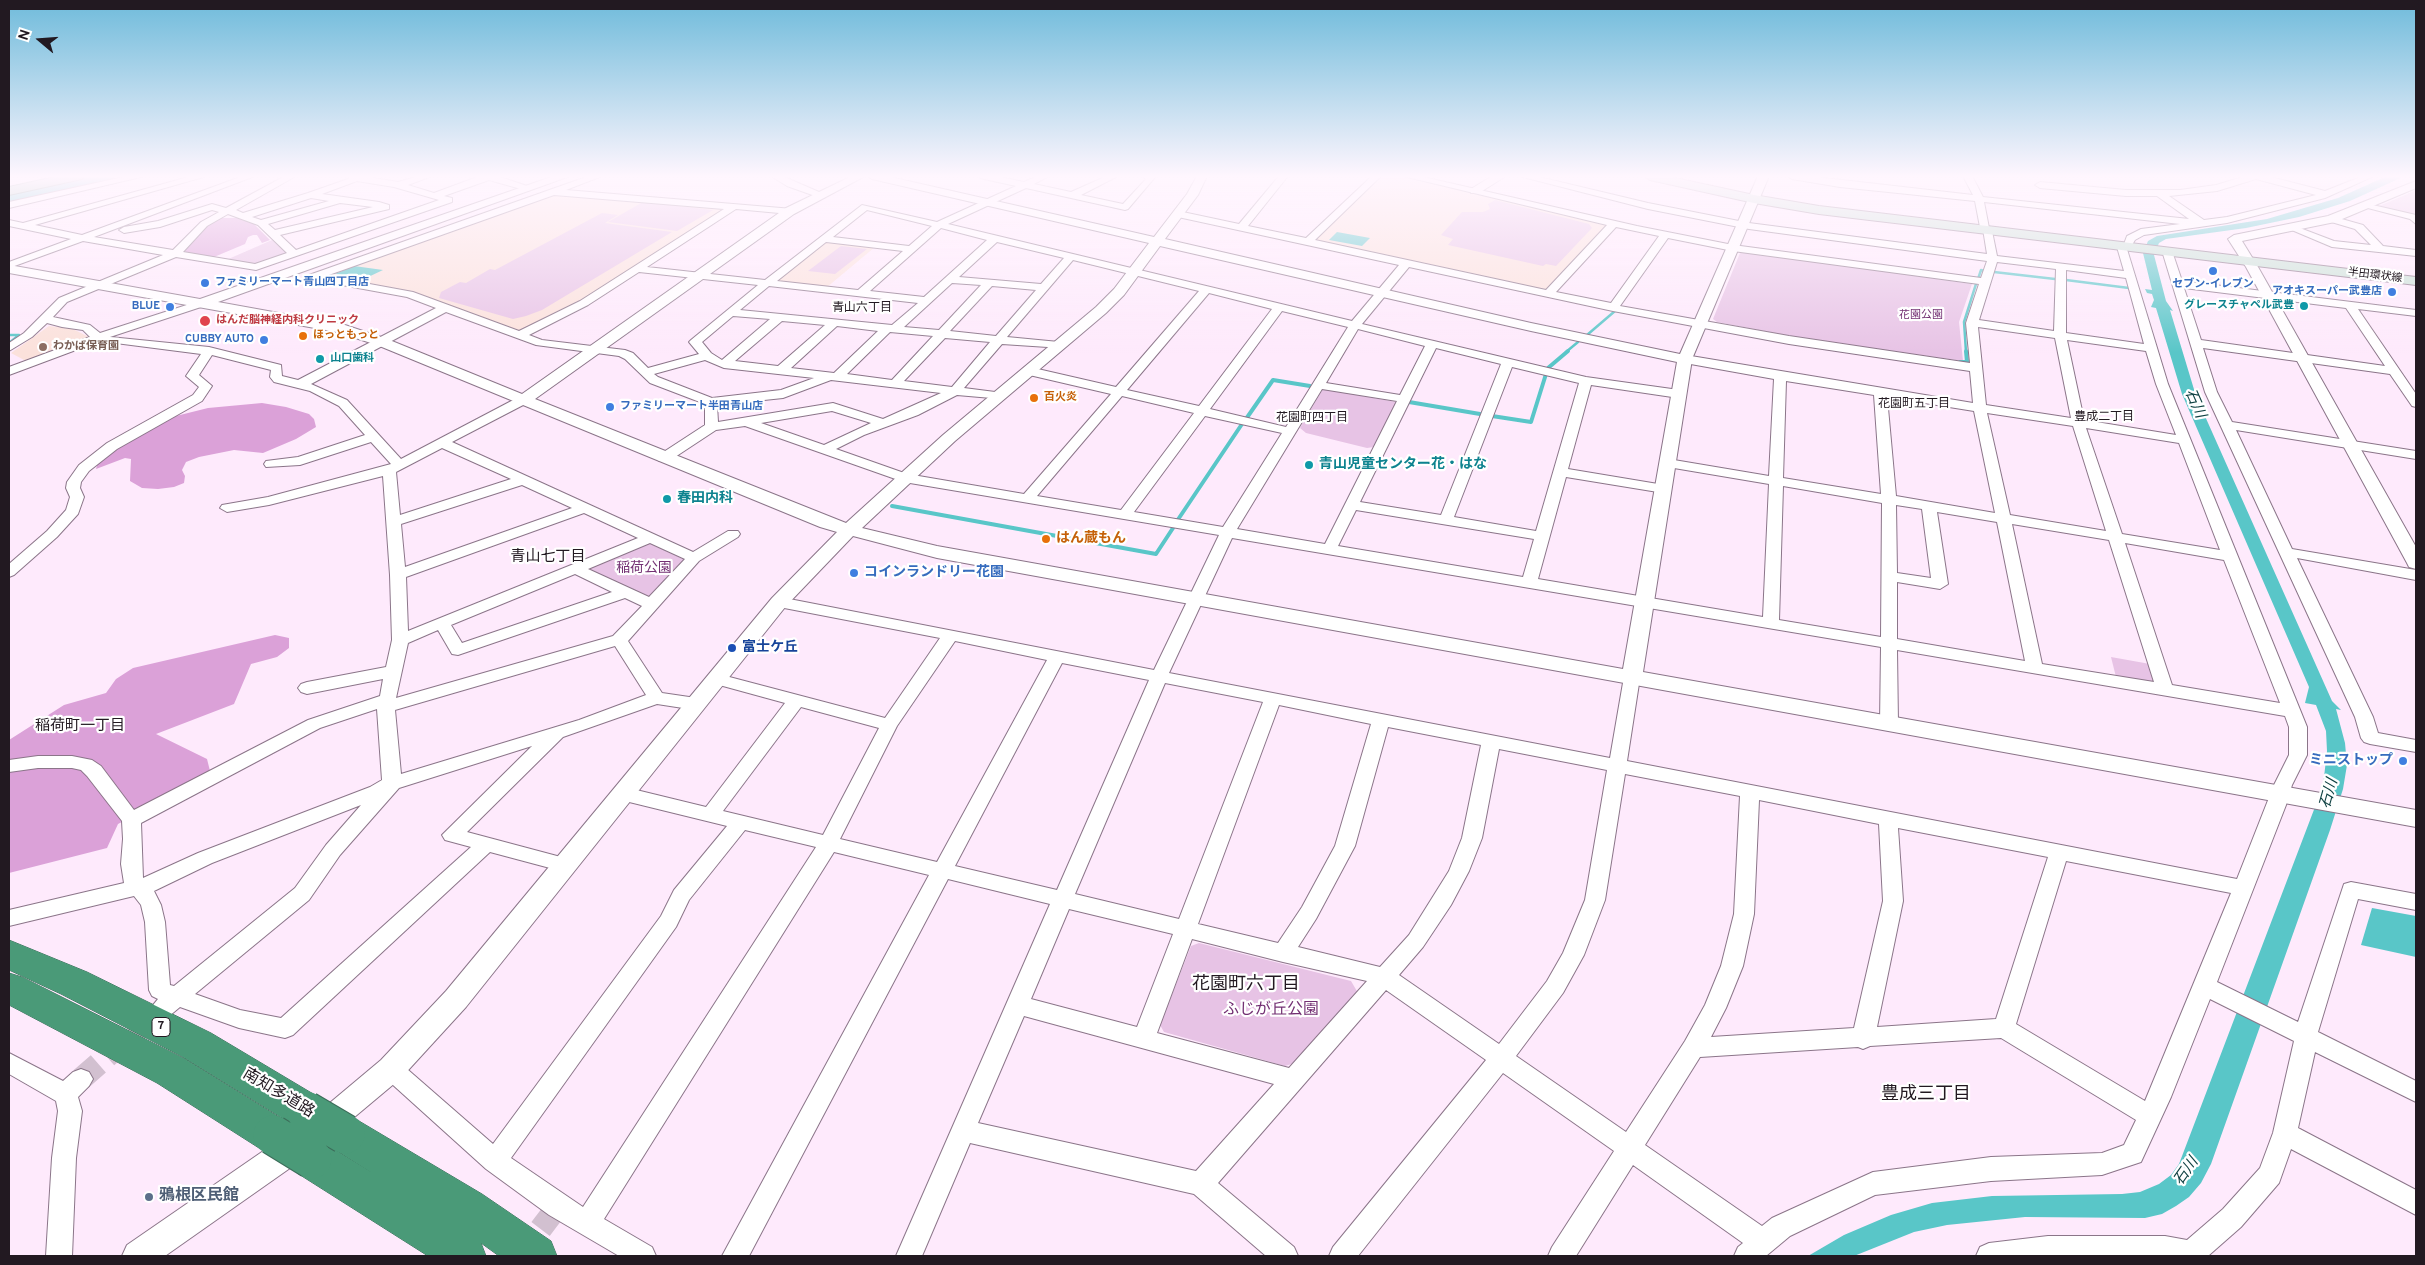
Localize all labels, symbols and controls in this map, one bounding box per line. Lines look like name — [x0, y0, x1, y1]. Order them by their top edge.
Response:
north arrow — [15, 15, 65, 65]
text: N — [16, 28, 35, 43]
marker: セブン-イレブン — [2207, 265, 2219, 277]
street label: 半田環状線 — [2347, 266, 2403, 286]
place label: ファミリーマート青山四丁目店 — [215, 276, 369, 290]
marker: ファミリーマート青山四丁目店 — [199, 277, 211, 289]
place label: セブン-イレブン — [2172, 278, 2254, 292]
place label: アオキスーパー武豊店 — [2272, 285, 2382, 299]
marker: アオキスーパー武豊店 — [2386, 286, 2398, 298]
place label: グレースチャペル武豊 — [2184, 299, 2294, 313]
place label: BLUE — [132, 300, 160, 314]
marker: グレースチャペル武豊 — [2298, 300, 2310, 312]
marker: BLUE — [164, 301, 176, 313]
district label: 青山六丁目 — [832, 302, 892, 316]
park label: 花園公園 — [1899, 309, 1943, 323]
marker: はんだ脳神経内科クリニック — [198, 314, 212, 328]
place label: はんだ脳神経内科クリニック — [216, 314, 359, 328]
place label: ほっともっと — [313, 329, 379, 343]
marker: ほっともっと — [297, 330, 309, 342]
place label: CUBBY AUTO — [185, 333, 254, 347]
marker: CUBBY AUTO — [258, 334, 270, 346]
place label: わかば保育園 — [53, 340, 119, 354]
marker: わかば保育園 — [37, 341, 49, 353]
place label: 山口歯科 — [330, 352, 374, 366]
marker: 山口歯科 — [314, 353, 326, 365]
water label: 石川 — [2180, 387, 2208, 421]
place label: 百火炎 — [1044, 391, 1077, 405]
marker: 百火炎 — [1028, 392, 1040, 404]
district label: 花園町五丁目 — [1878, 398, 1950, 412]
place label: ファミリーマート半田青山店 — [620, 400, 763, 414]
marker: ファミリーマート半田青山店 — [604, 401, 616, 413]
district label: 豊成二丁目 — [2074, 411, 2134, 425]
district label: 花園町四丁目 — [1276, 412, 1348, 426]
place label: 青山児童センター花・はな — [1319, 457, 1487, 473]
marker: 青山児童センター花・はな — [1303, 459, 1315, 471]
place label: 春田内科 — [677, 491, 733, 507]
marker: 春田内科 — [661, 493, 673, 505]
place label: はん蔵もん — [1056, 531, 1126, 547]
marker: はん蔵もん — [1040, 533, 1052, 545]
district label: 青山七丁目 — [511, 549, 585, 567]
park label: 稲荷公園 — [616, 561, 672, 577]
place label: コインランドリー花園 — [864, 565, 1004, 581]
marker: コインランドリー花園 — [848, 567, 860, 579]
place label: 富士ケ丘 — [742, 640, 798, 656]
marker: 富士ケ丘 — [726, 642, 738, 654]
district label: 稲荷町一丁目 — [35, 718, 125, 736]
place label: ミニストップ — [2309, 753, 2393, 769]
marker: ミニストップ — [2397, 755, 2409, 767]
water label: 石川 — [2317, 777, 2343, 811]
district label: 花園町六丁目 — [1192, 974, 1300, 996]
park label: ふじが丘公園 — [1223, 1001, 1319, 1021]
road number: 7 — [152, 1018, 170, 1036]
street label: 南知多道路 — [239, 1065, 317, 1123]
district label: 豊成三丁目 — [1881, 1084, 1971, 1106]
water label: 石川 — [2171, 1155, 2203, 1189]
place label: 鴉根区民館 — [159, 1187, 239, 1207]
marker: 鴉根区民館 — [143, 1191, 155, 1203]

